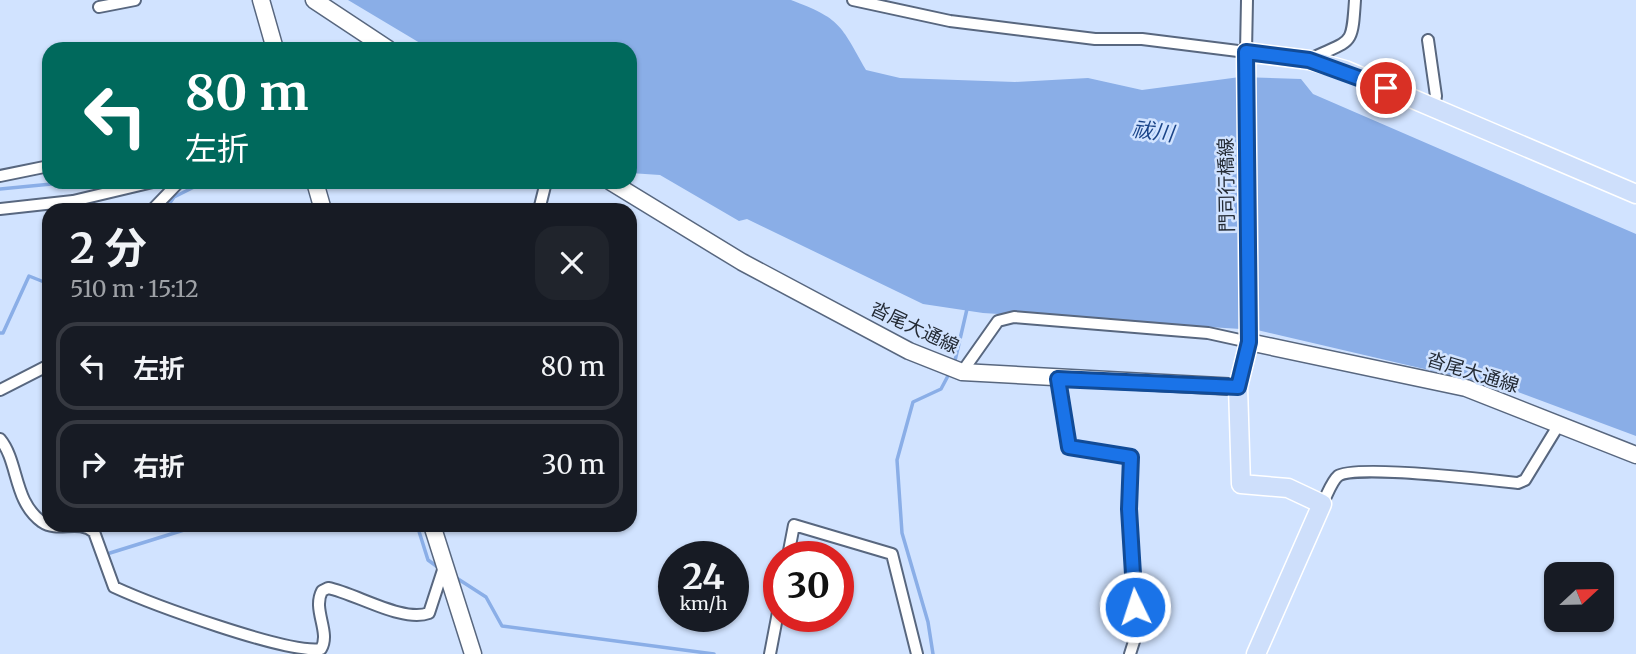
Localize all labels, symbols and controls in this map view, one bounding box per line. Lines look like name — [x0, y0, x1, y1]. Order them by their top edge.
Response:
pin — [1356, 58, 1416, 118]
text: 80 m — [185, 62, 308, 123]
icon: arrive — [1367, 69, 1405, 107]
icon: left — [70, 70, 161, 161]
water label: 祓川 — [1131, 115, 1177, 147]
text: 左折 — [185, 129, 249, 169]
street label: 門司行橋線 — [1213, 137, 1239, 233]
text: 2 分 — [70, 222, 147, 274]
button: close — [535, 226, 609, 300]
text: 510 m · 15:12 — [70, 274, 199, 303]
street label: 沓尾大通線 — [867, 296, 963, 358]
icon: left — [74, 347, 112, 385]
street label: 沓尾大通線 — [1424, 347, 1522, 397]
text: 80 m — [541, 350, 605, 383]
text: 左折 — [133, 352, 185, 385]
icon: right — [74, 445, 112, 483]
text: 30 m — [542, 448, 605, 481]
text: 右折 — [133, 450, 185, 483]
speed limit sign: 30 — [763, 541, 854, 632]
text: 24 — [682, 555, 725, 599]
north arrow — [1544, 562, 1614, 632]
map controls — [1544, 562, 1614, 632]
position arrow — [1098, 570, 1172, 644]
text: km/h — [680, 592, 727, 615]

